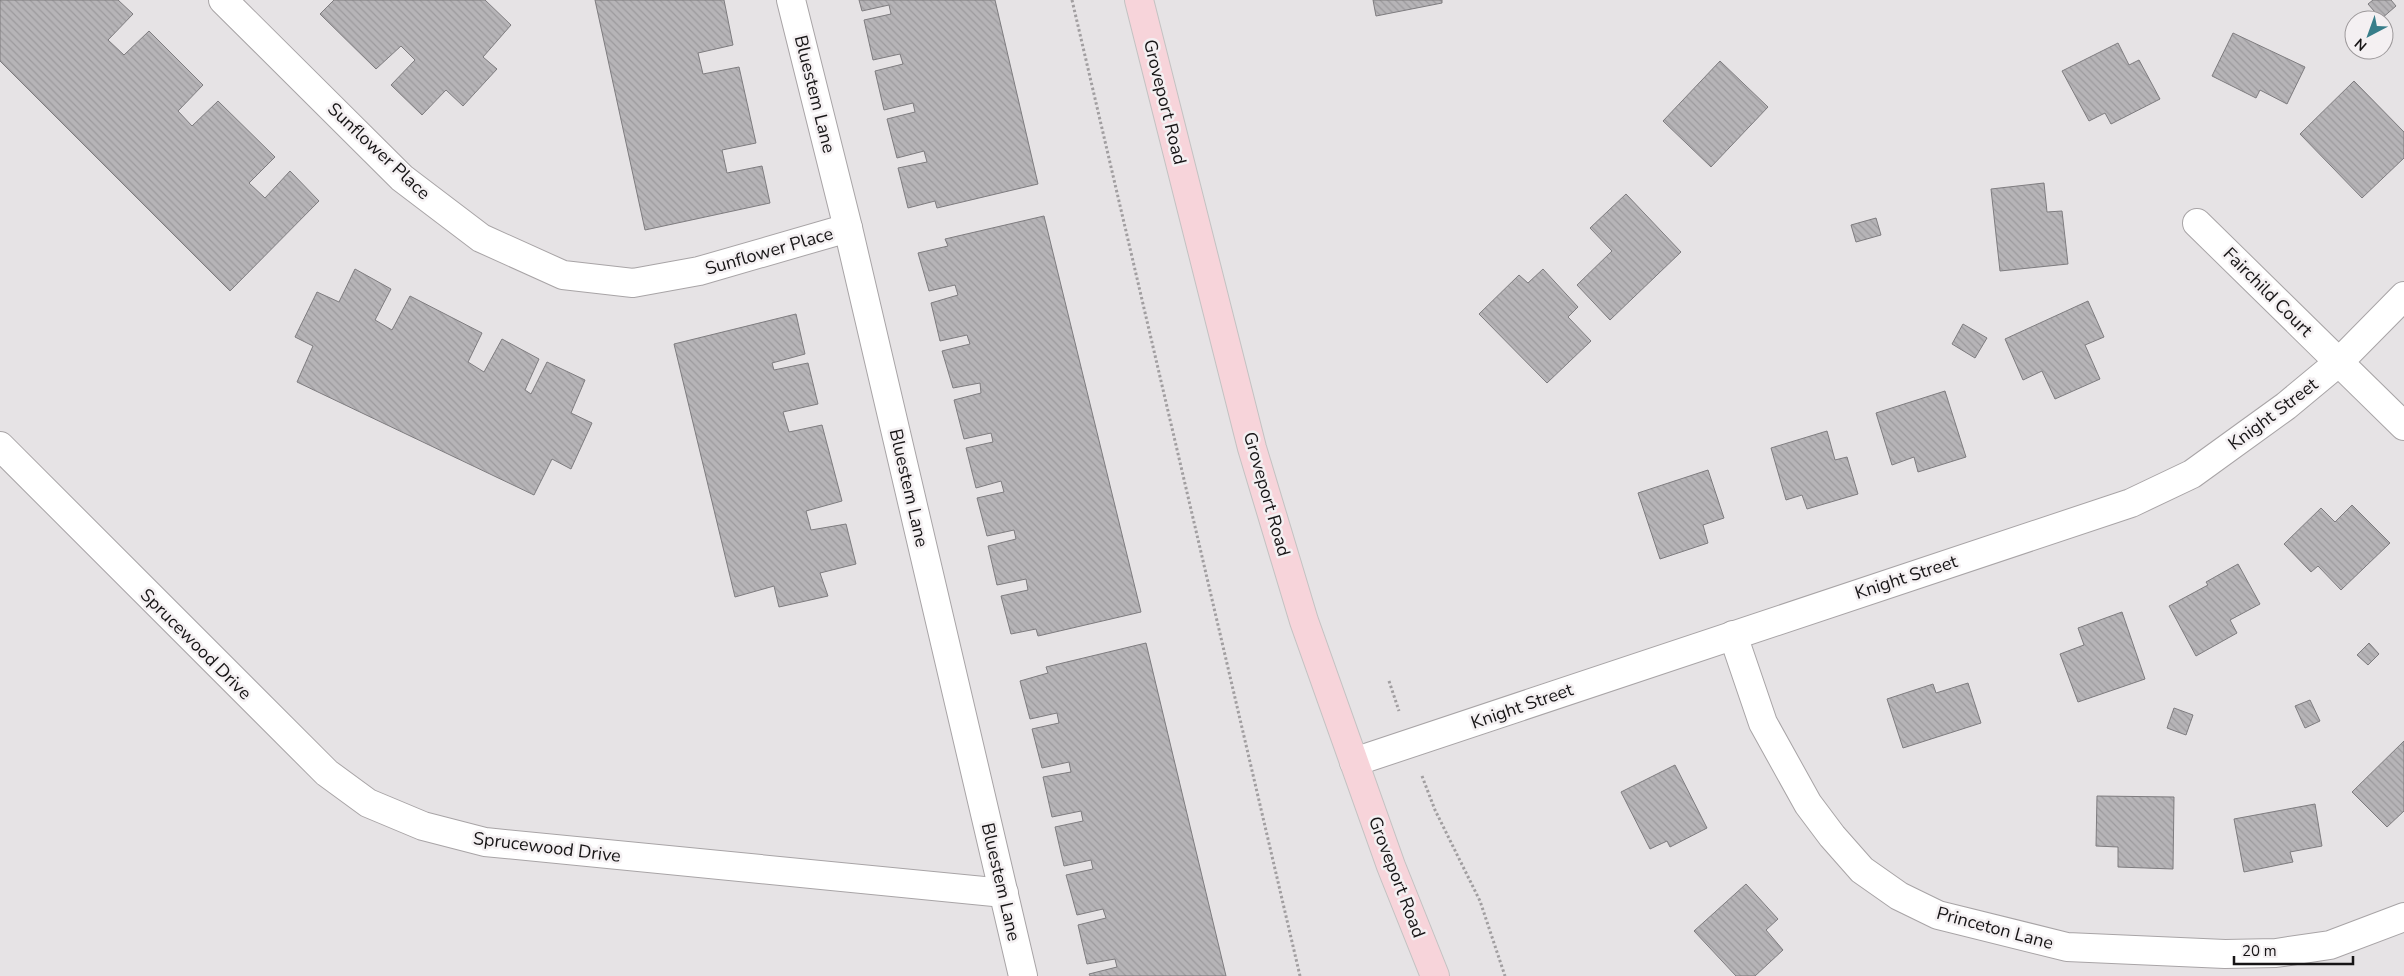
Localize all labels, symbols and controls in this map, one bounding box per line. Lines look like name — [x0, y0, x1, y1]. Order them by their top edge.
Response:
north arrow — [2344, 10, 2394, 60]
street label: Bluestem Lane — [789, 33, 841, 155]
text: N — [2351, 34, 2371, 55]
street label: Groveport Road — [1138, 37, 1192, 167]
street label: Sunflower Place — [322, 97, 436, 205]
street label: Sunflower Place — [702, 221, 836, 281]
street label: Fairchild Court — [2218, 242, 2319, 343]
street label: Knight Street — [2223, 372, 2323, 456]
street label: Bluestem Lane — [884, 427, 934, 549]
street label: Groveport Road — [1238, 429, 1296, 559]
street label: Knight Street — [1852, 549, 1961, 605]
street label: Sprucewood Drive — [135, 583, 257, 705]
street label: Knight Street — [1468, 677, 1577, 735]
street label: Groveport Road — [1363, 813, 1431, 941]
street label: Bluestem Lane — [976, 821, 1026, 943]
street label: Sprucewood Drive — [472, 826, 622, 868]
street label: Princeton Lane — [1934, 901, 2056, 955]
scale bar — [2234, 934, 2353, 966]
text: 20 m — [2242, 941, 2277, 961]

